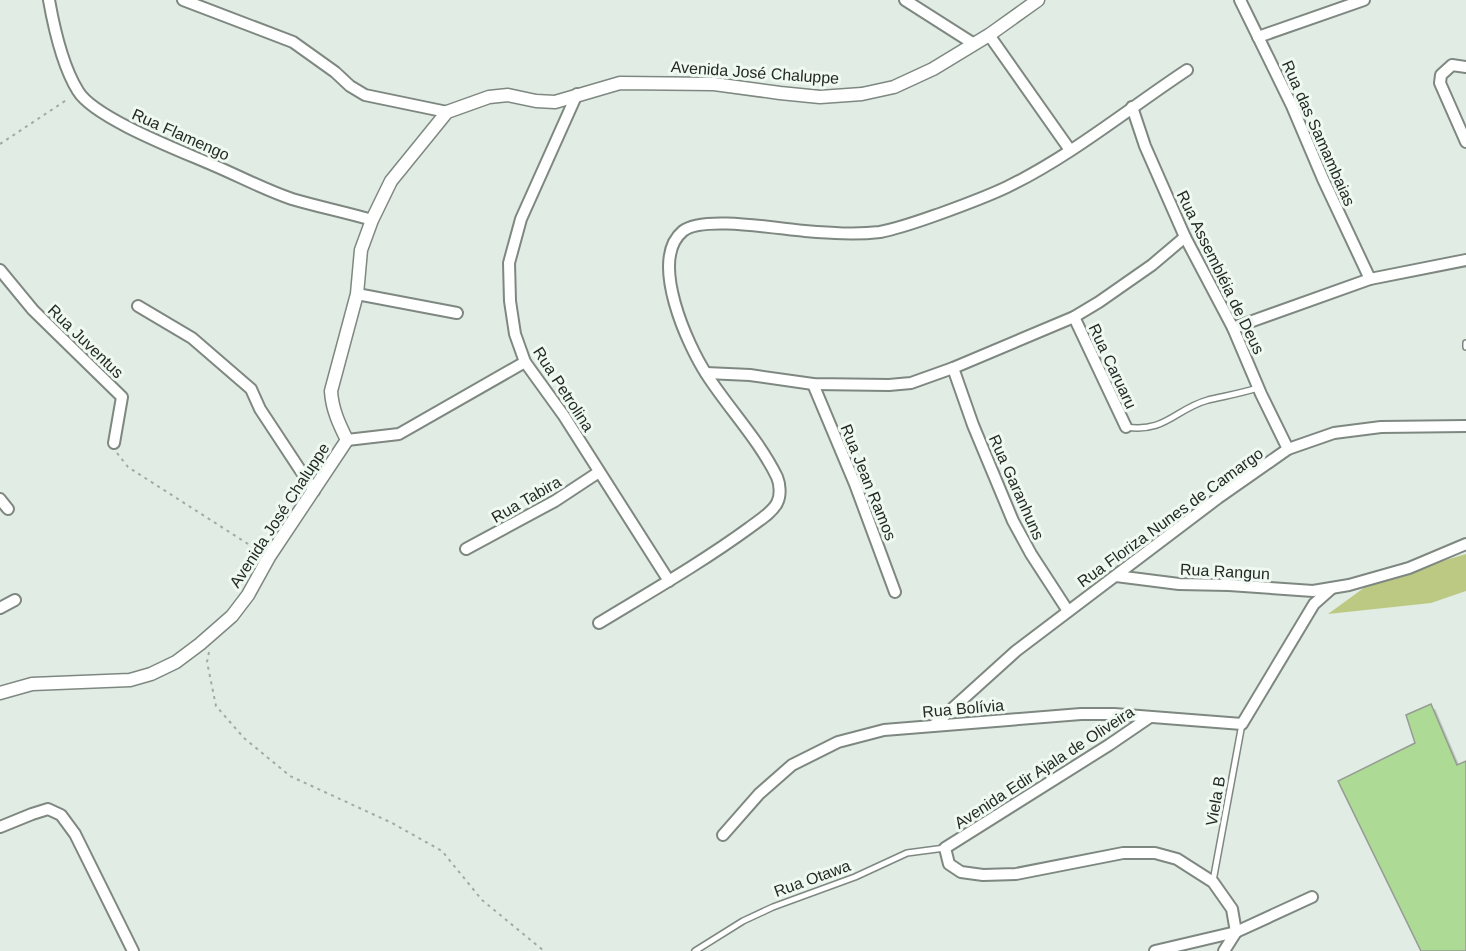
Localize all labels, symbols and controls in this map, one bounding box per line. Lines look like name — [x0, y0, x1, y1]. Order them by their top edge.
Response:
street label: Avenida José Chaluppe — [670, 58, 840, 87]
street label: Rua das Samambaias — [1279, 58, 1358, 209]
street label: Rua Flamengo — [129, 105, 232, 164]
street label: Rua Assembléia de Deus — [1174, 188, 1268, 357]
street label: Rua Juventus — [45, 301, 127, 381]
street label: Rua Caruaru — [1085, 321, 1140, 411]
street label: Rua Petrolina — [530, 344, 597, 435]
street label: Rua Jean Ramos — [837, 422, 900, 543]
street label: Rua Garanhuns — [986, 432, 1047, 542]
street label: Avenida José Chaluppe — [226, 440, 333, 591]
street label: Rua Floriza Nunes de Camargo — [1074, 444, 1266, 590]
street label: Rua Tabira — [489, 473, 564, 526]
street label: Rua Rangun — [1180, 561, 1270, 582]
street label: Rua Bolívia — [922, 696, 1005, 721]
street label: Avenida Edir Ajala de Oliveira — [951, 703, 1137, 832]
street label: Viela B — [1203, 775, 1228, 827]
street label: Rua Otawa — [772, 857, 853, 900]

